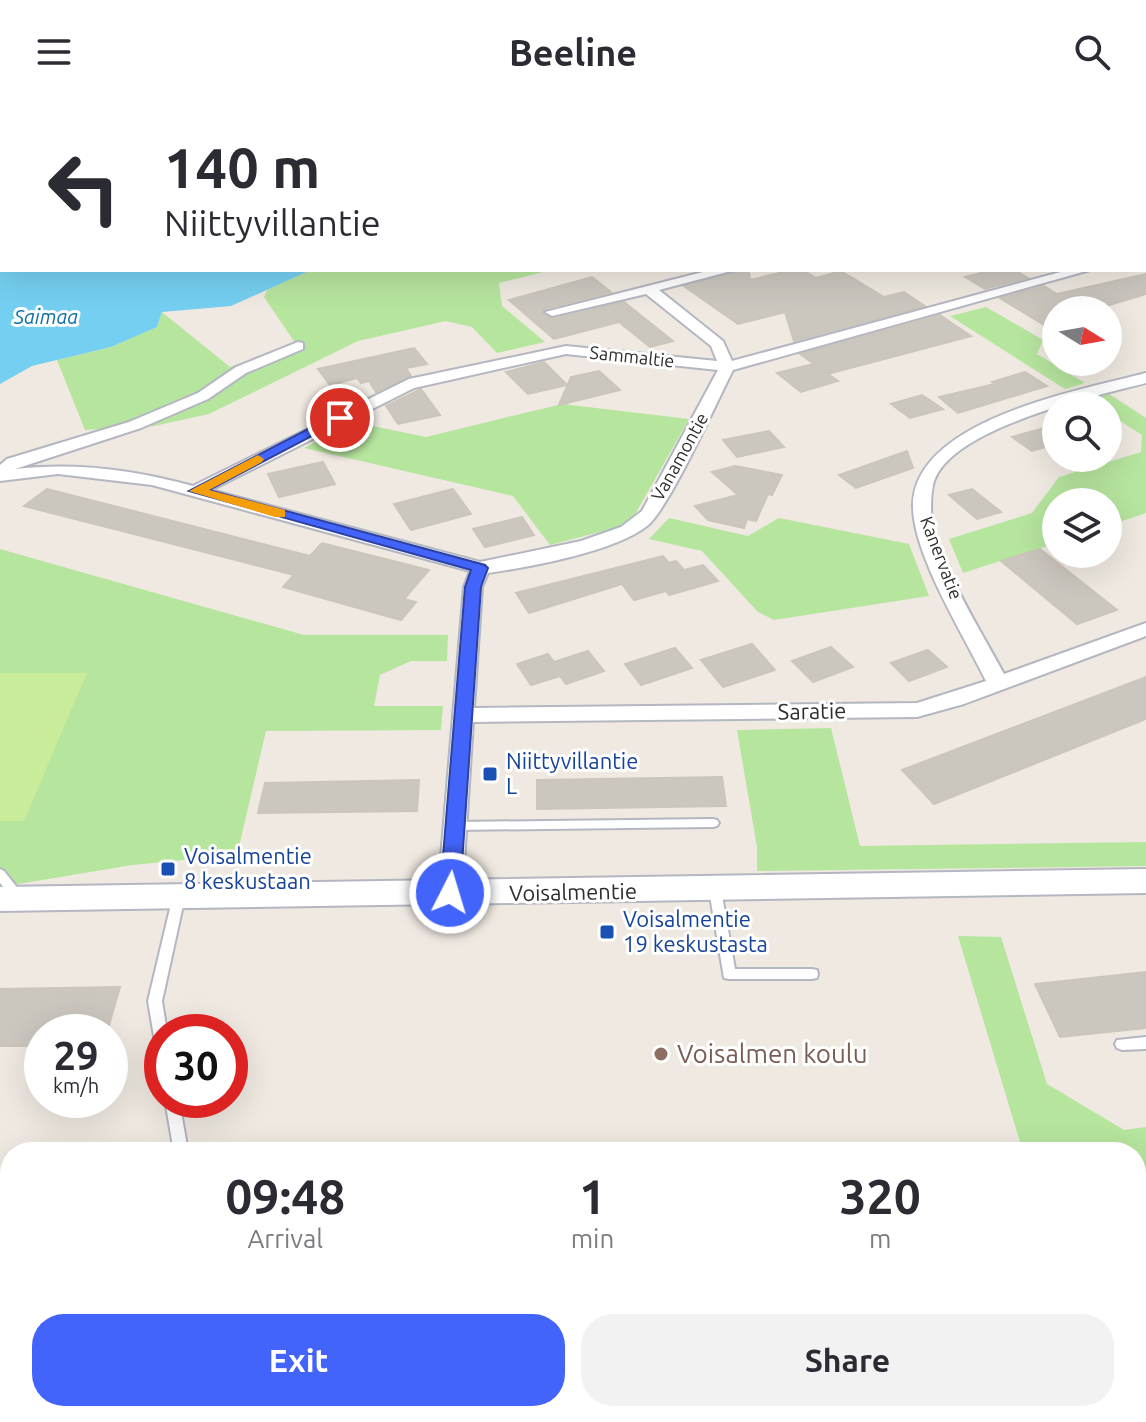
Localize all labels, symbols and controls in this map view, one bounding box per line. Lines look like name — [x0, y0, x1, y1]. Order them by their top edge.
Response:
icon: menu — [32, 30, 76, 74]
icon: search — [1070, 30, 1114, 74]
text: Beeline — [509, 32, 637, 73]
icon: left — [32, 136, 136, 240]
text: 140 m — [164, 136, 320, 199]
text: Niittyvillantie — [164, 202, 381, 243]
north arrow — [1042, 296, 1122, 376]
map controls — [1042, 296, 1122, 568]
water label: Saimaa — [13, 305, 78, 328]
street label: Sammaltie — [589, 342, 675, 370]
pin — [306, 384, 374, 452]
button: search — [1042, 392, 1122, 472]
icon: arrive — [318, 396, 362, 440]
street label: Vanamontie — [647, 409, 712, 504]
button: layers — [1042, 488, 1122, 568]
street label: Kanervatie — [917, 513, 967, 602]
street label: Saratie — [777, 697, 847, 724]
place label: Niittyvillantie L — [506, 748, 638, 798]
marker: Niittyvillantie L — [481, 765, 499, 783]
place label: Voisalmentie 8 keskustaan — [184, 843, 312, 893]
position arrow — [408, 851, 492, 935]
marker: Voisalmentie 8 keskustaan — [159, 860, 177, 878]
street label: Voisalmentie — [509, 878, 637, 905]
place label: Voisalmentie 19 keskustasta — [623, 906, 768, 956]
marker: Voisalmentie 19 keskustasta — [598, 923, 616, 941]
speed limit sign: 30 — [144, 1014, 248, 1118]
text: 29 — [53, 1033, 99, 1078]
place label: Voisalmen koulu — [677, 1039, 867, 1068]
marker: Voisalmen koulu — [652, 1045, 670, 1063]
text: km/h — [53, 1074, 99, 1097]
text: 09:48 — [225, 1169, 345, 1223]
text: 1 — [579, 1169, 606, 1223]
text: 320 — [840, 1169, 921, 1223]
text: Arrival — [247, 1224, 323, 1253]
text: min — [571, 1224, 614, 1253]
text: m — [869, 1224, 891, 1253]
button: Exit — [32, 1314, 565, 1406]
button: Share — [581, 1314, 1114, 1406]

